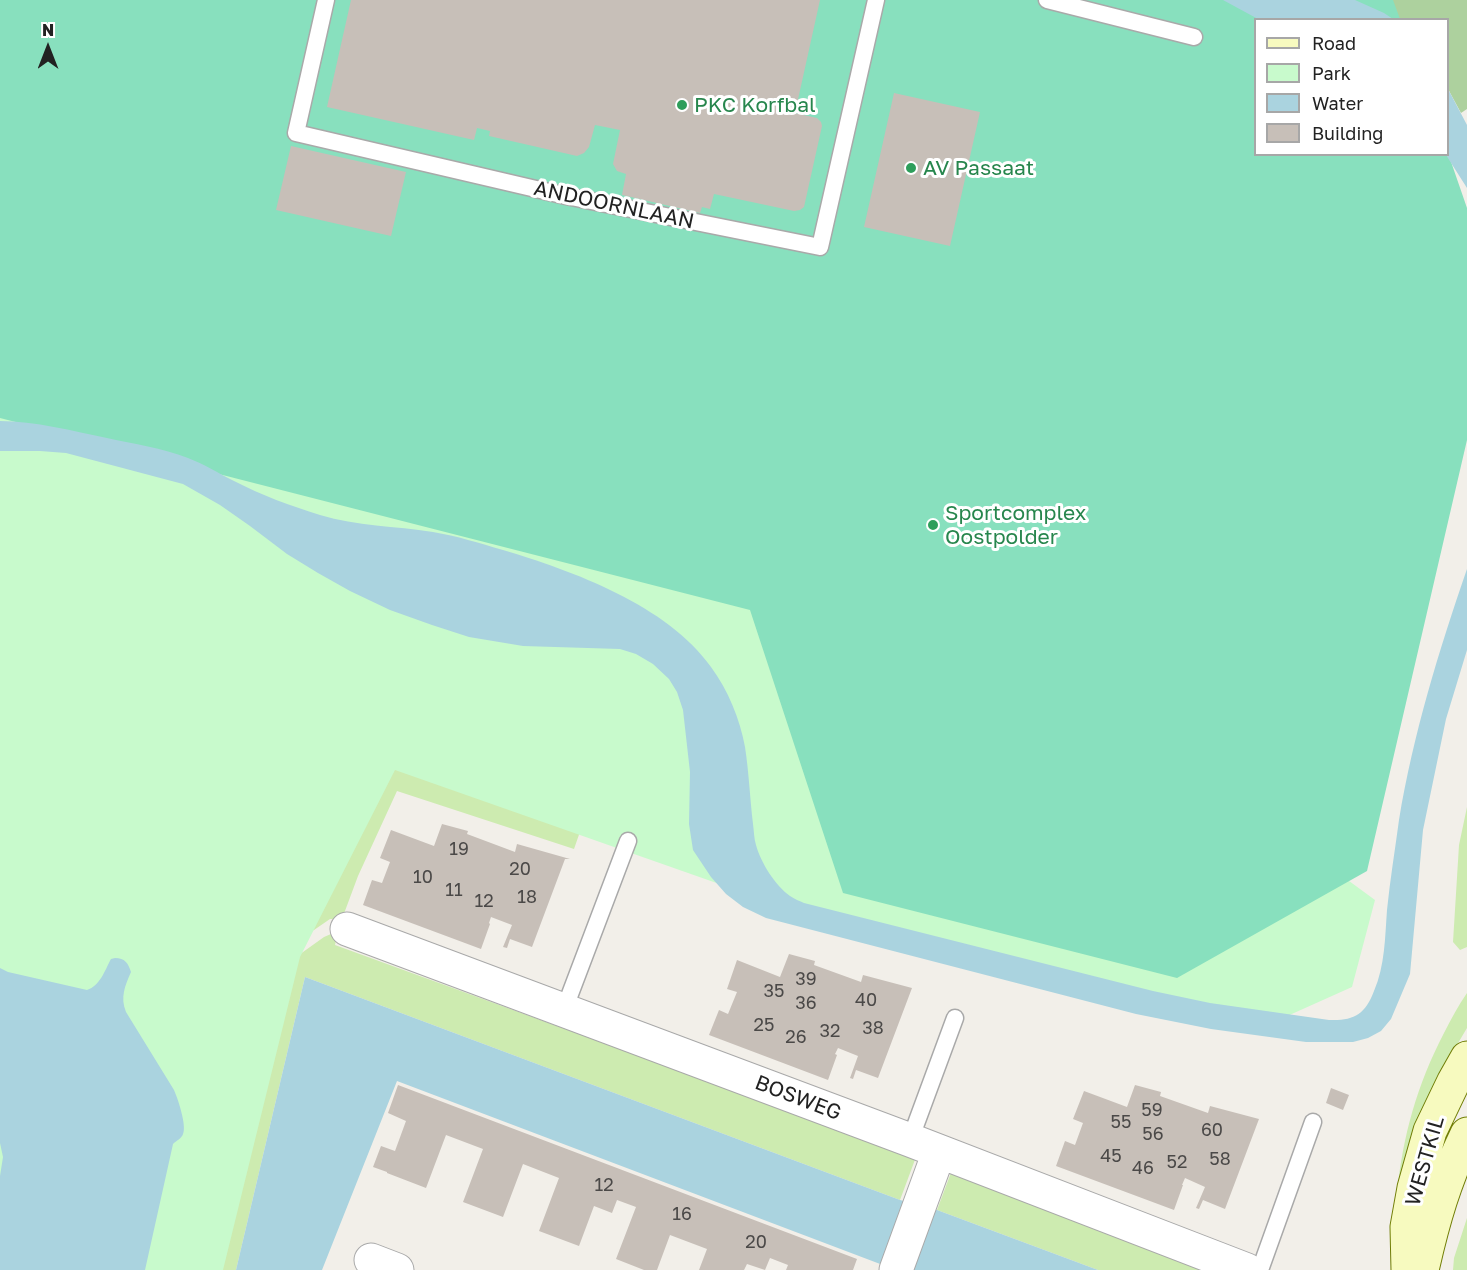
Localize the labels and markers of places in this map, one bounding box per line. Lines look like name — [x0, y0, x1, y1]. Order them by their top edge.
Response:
place label: PKC Korfbal — [694, 92, 816, 118]
marker: PKC Korfbal — [675, 98, 689, 112]
place label: AV Passaat — [923, 155, 1034, 181]
marker: AV Passaat — [904, 161, 918, 175]
place label: Sportcomplex Oostpolder — [945, 500, 1086, 550]
marker: Sportcomplex Oostpolder — [926, 518, 940, 532]

